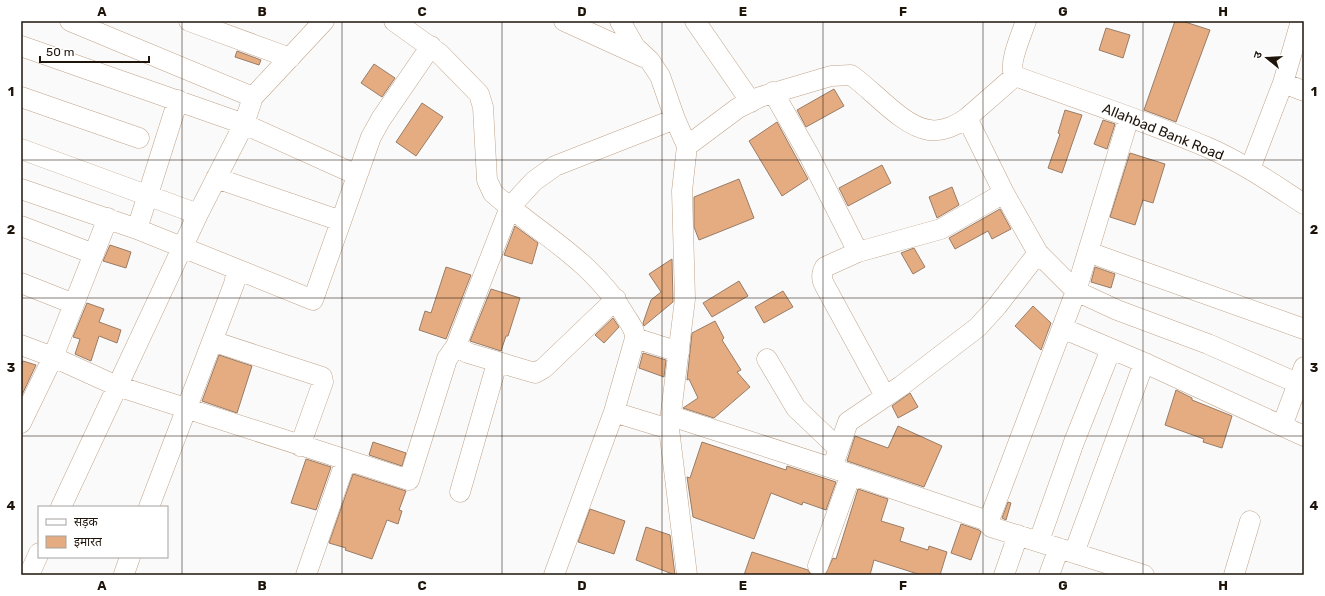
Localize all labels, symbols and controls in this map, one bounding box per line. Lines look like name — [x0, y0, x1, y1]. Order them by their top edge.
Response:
text: A — [97, 4, 107, 19]
text: B — [257, 4, 267, 19]
text: C — [417, 4, 427, 19]
text: D — [577, 4, 587, 19]
text: E — [739, 4, 747, 19]
text: F — [899, 4, 907, 19]
text: G — [1058, 4, 1068, 19]
text: H — [1218, 4, 1228, 19]
scale bar — [40, 38, 149, 64]
north arrow — [1247, 38, 1287, 78]
text: 50 m — [46, 45, 74, 59]
text: उ — [1251, 49, 1265, 60]
text: 1 — [8, 84, 14, 99]
text: 1 — [1311, 84, 1317, 99]
street label: Allahbad Bank Road — [1100, 100, 1226, 164]
text: 2 — [7, 222, 15, 237]
text: 2 — [1310, 222, 1318, 237]
text: 3 — [7, 360, 16, 375]
text: 3 — [1310, 360, 1319, 375]
text: 4 — [7, 498, 16, 513]
text: 4 — [1310, 498, 1319, 513]
legend — [38, 506, 168, 558]
text: सड़क — [74, 515, 99, 529]
text: इमारत — [74, 535, 103, 549]
text: A — [97, 578, 107, 593]
text: B — [257, 578, 267, 593]
text: C — [417, 578, 427, 593]
text: D — [577, 578, 587, 593]
text: E — [739, 578, 747, 593]
text: F — [899, 578, 907, 593]
text: G — [1058, 578, 1068, 593]
text: H — [1218, 578, 1228, 593]

